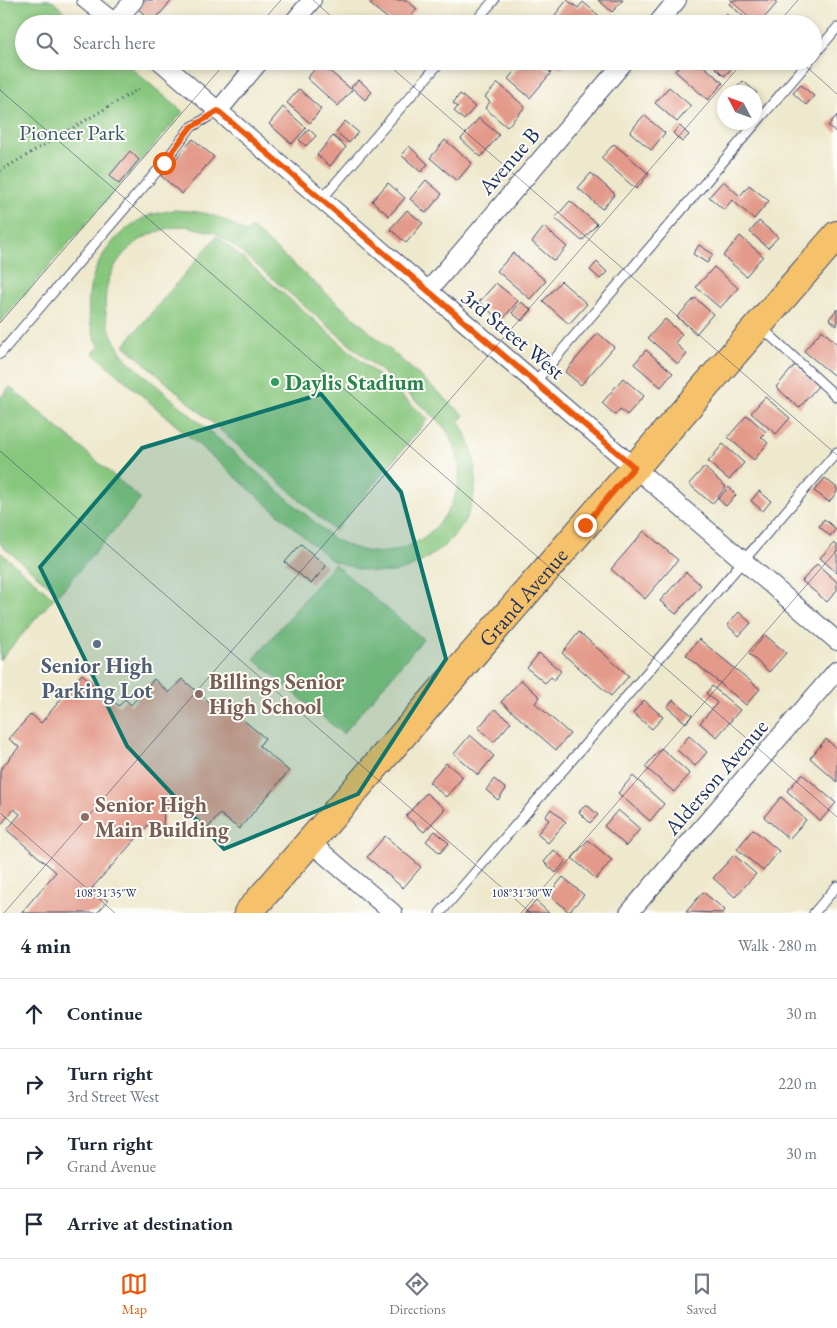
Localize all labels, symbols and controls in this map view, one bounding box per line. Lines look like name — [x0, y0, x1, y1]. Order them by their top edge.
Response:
search box — [15, 15, 822, 70]
icon: search — [33, 29, 61, 57]
text: Search here — [73, 30, 155, 55]
north arrow — [717, 85, 762, 130]
park label: Pioneer Park — [19, 118, 126, 147]
street label: Avenue B — [471, 121, 546, 202]
route start — [153, 152, 176, 175]
street label: 3rd Street West — [455, 282, 571, 386]
place label: Daylis Stadium — [285, 368, 425, 397]
marker: Daylis Stadium — [269, 376, 281, 388]
route end — [574, 514, 597, 537]
street label: Grand Avenue — [472, 541, 574, 652]
marker: Senior High Parking Lot — [91, 638, 103, 650]
place label: Senior High Parking Lot — [41, 651, 153, 705]
place label: Billings Senior High School — [209, 667, 345, 721]
marker: Billings Senior High School — [193, 688, 205, 700]
street label: Alderson Avenue — [657, 713, 775, 842]
place label: Senior High Main Building — [95, 790, 230, 844]
marker: Senior High Main Building — [79, 811, 91, 823]
text: 108°31'35"W — [75, 885, 138, 901]
text: 108°31'30"W — [491, 885, 554, 901]
text: 4 min — [20, 932, 71, 959]
text: Walk · 280 m — [738, 935, 817, 956]
icon: ahead — [20, 1000, 48, 1028]
text: Continue — [67, 1001, 142, 1026]
text: 30 m — [786, 1003, 817, 1024]
text: Turn right — [67, 1061, 153, 1086]
icon: right — [20, 1070, 48, 1098]
text: 220 m — [778, 1073, 817, 1094]
text: 3rd Street West — [67, 1086, 159, 1107]
text: Turn right — [67, 1131, 153, 1156]
icon: right — [20, 1140, 48, 1168]
text: 30 m — [786, 1143, 817, 1164]
text: Grand Avenue — [67, 1156, 156, 1177]
icon: arrive — [20, 1210, 48, 1238]
text: Arrive at destination — [67, 1211, 233, 1236]
tab: Map — [120, 1270, 148, 1318]
tab: Directions — [389, 1270, 446, 1318]
tab: Saved — [687, 1270, 717, 1318]

